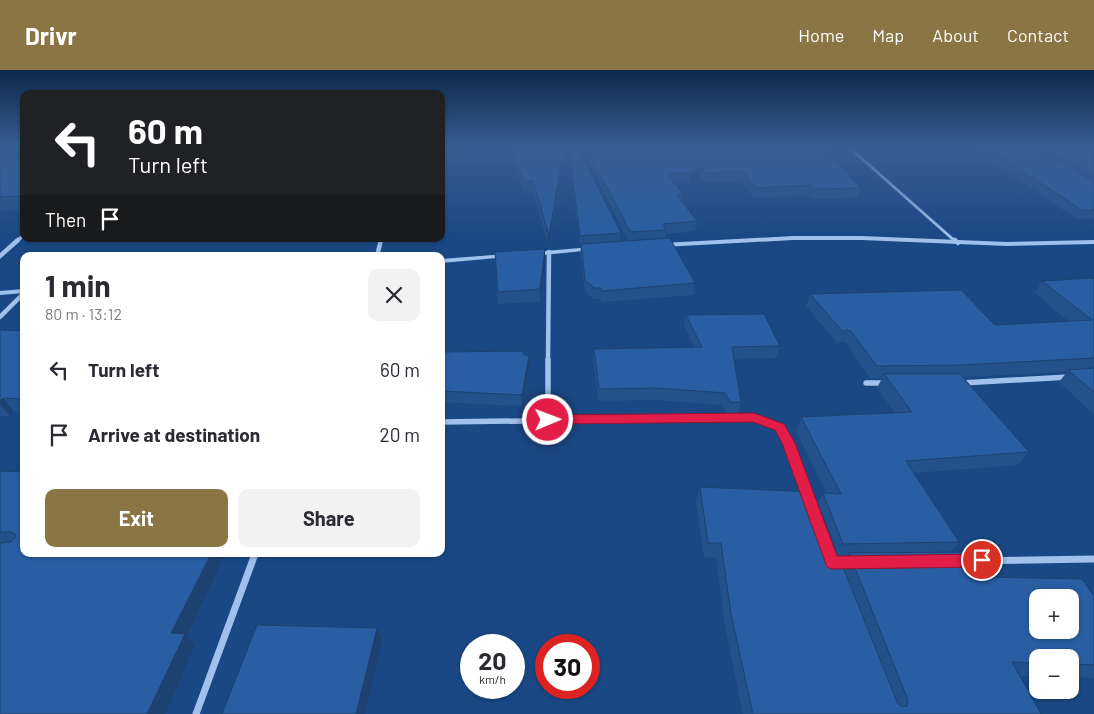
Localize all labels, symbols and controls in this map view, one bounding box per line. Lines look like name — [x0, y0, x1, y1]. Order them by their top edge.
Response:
text: Drivr — [25, 21, 77, 50]
text: Home — [798, 24, 844, 46]
text: Map — [872, 24, 904, 46]
text: About — [932, 24, 979, 46]
text: Contact — [1007, 24, 1069, 46]
text: 60 m — [128, 109, 203, 151]
icon: left — [45, 110, 110, 175]
text: Turn left — [128, 151, 208, 177]
icon: arrive — [96, 205, 124, 233]
text: Then — [45, 208, 86, 231]
text: 1 min — [45, 267, 111, 303]
button: close — [368, 269, 420, 321]
text: 80 m · 13:12 — [45, 304, 122, 323]
icon: left — [45, 356, 73, 384]
text: Turn left — [88, 358, 159, 381]
text: 60 m — [380, 358, 420, 381]
position arrow — [521, 393, 573, 445]
icon: arrive — [45, 421, 73, 449]
text: Arrive at destination — [88, 423, 260, 446]
text: 20 m — [380, 423, 420, 446]
button: Exit — [45, 489, 228, 547]
button: Share — [238, 489, 420, 547]
pin — [961, 539, 1003, 581]
icon: arrive — [968, 546, 996, 574]
map controls — [1029, 589, 1079, 699]
button: + — [1029, 589, 1079, 639]
speed limit sign: 30 — [535, 634, 600, 699]
text: 20 — [478, 645, 507, 675]
button: − — [1029, 649, 1079, 699]
text: km/h — [479, 672, 506, 686]

